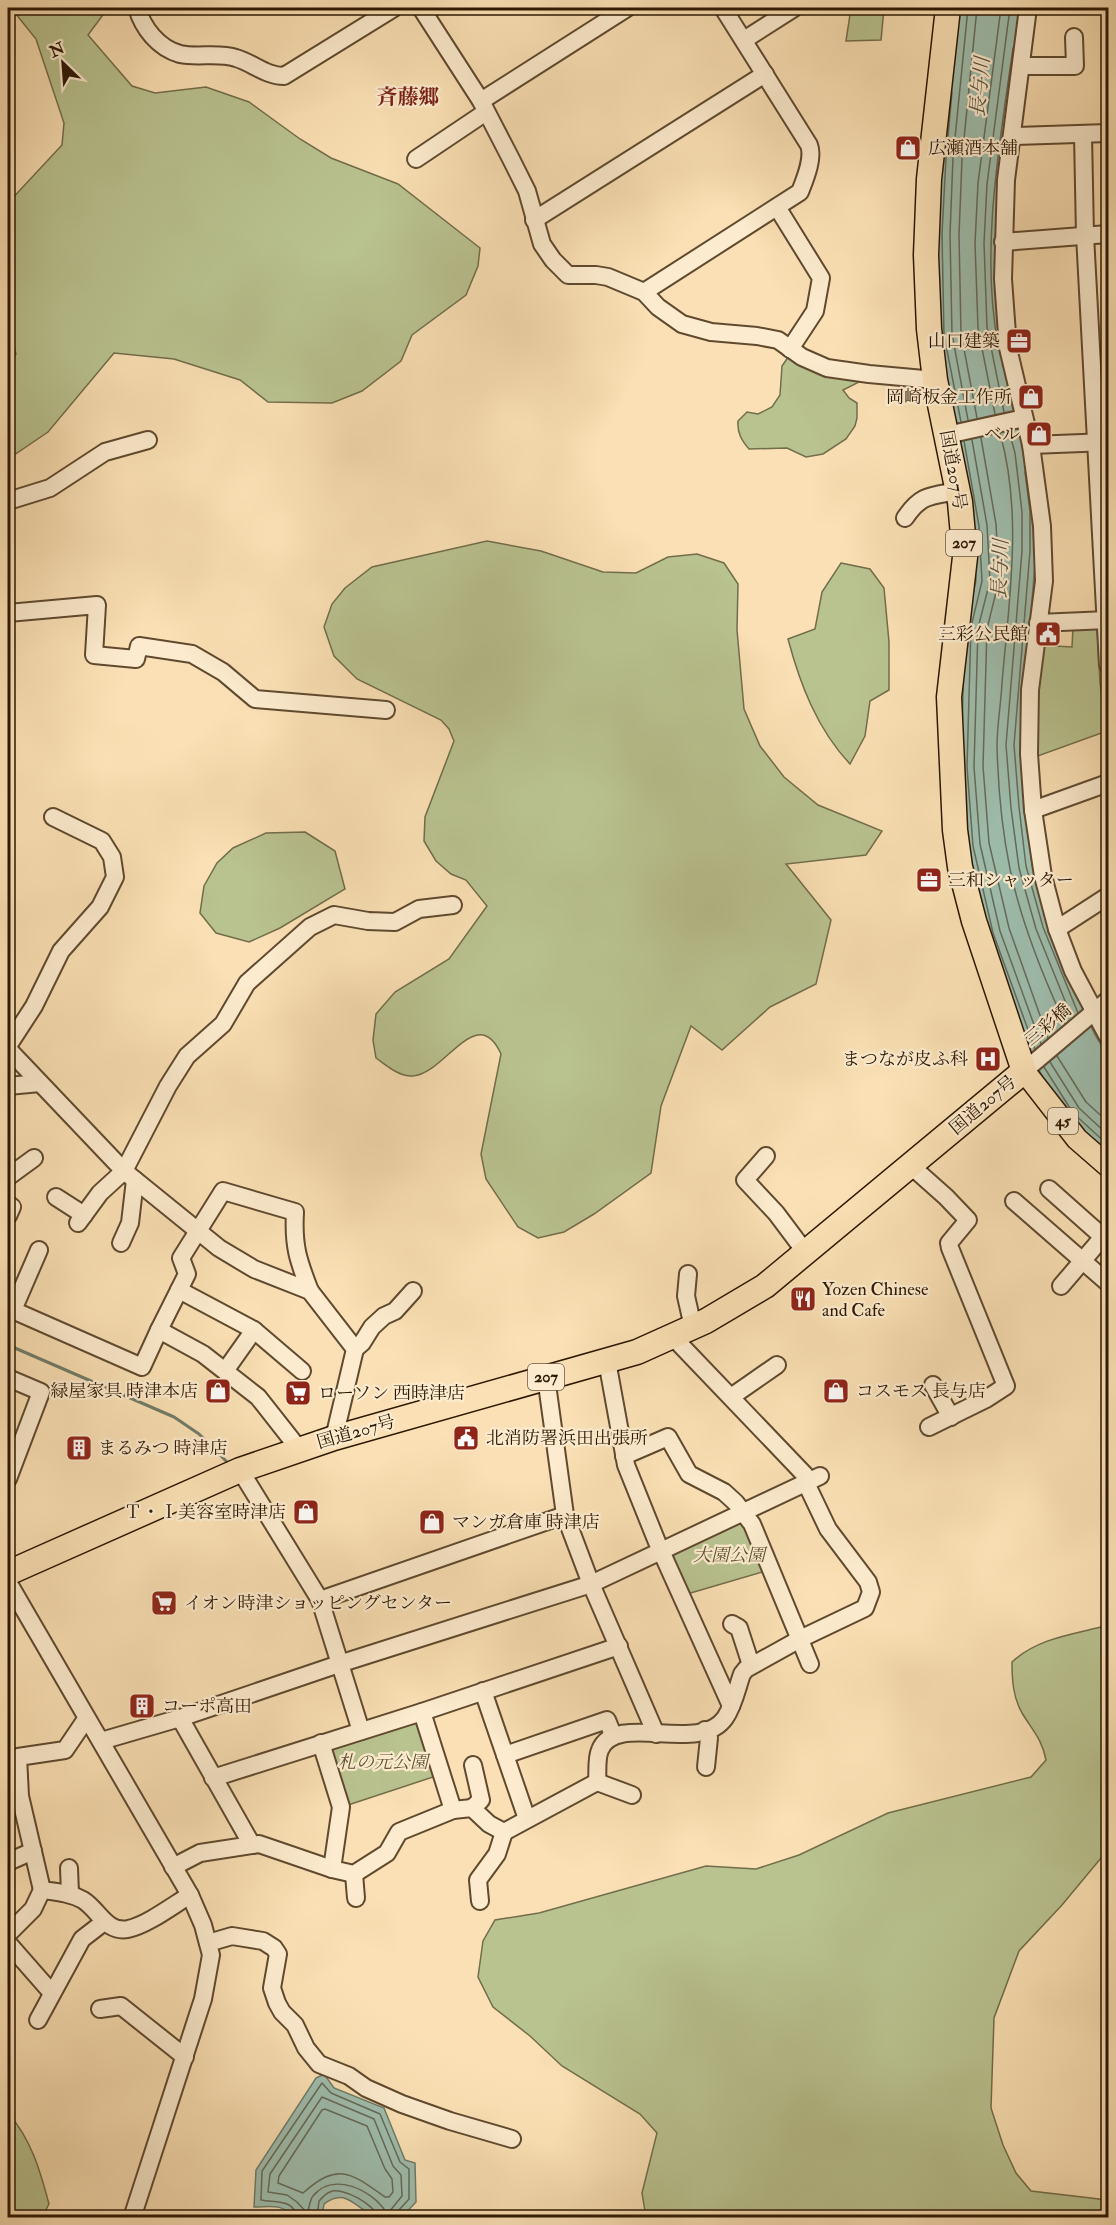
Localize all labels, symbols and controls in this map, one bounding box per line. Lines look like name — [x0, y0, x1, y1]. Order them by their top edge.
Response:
north arrow — [33, 33, 93, 93]
text: N — [45, 38, 68, 63]
water label: 長与川 — [965, 54, 995, 118]
district label: 斉藤郷 — [377, 84, 440, 111]
shop icon: 広瀬酒本舗 — [893, 133, 923, 163]
place label: 広瀬酒本舗 — [928, 137, 1018, 160]
office icon: 山口建築 — [1004, 326, 1034, 356]
place label: 山口建築 — [928, 330, 1000, 353]
shop icon: 岡崎板金工作所 — [1016, 382, 1046, 412]
place label: 岡崎板金工作所 — [886, 386, 1012, 409]
shop icon: ベル — [1024, 419, 1054, 449]
place label: ベル — [984, 423, 1020, 446]
street label: 国道207号 — [935, 428, 971, 512]
road number: 207 — [946, 530, 982, 556]
water label: 長与川 — [986, 537, 1014, 599]
public building icon: 三彩公民館 — [1033, 619, 1063, 649]
place label: 三彩公民館 — [938, 623, 1028, 646]
office icon: 三和シャッター — [914, 865, 944, 895]
place label: 三和シャッター — [948, 869, 1074, 892]
street label: 三彩橋 — [1020, 999, 1076, 1051]
hospital icon: まつなが皮ふ科 — [973, 1044, 1003, 1074]
place label: まつなが皮ふ科 — [842, 1048, 968, 1071]
street label: 国道207号 — [945, 1070, 1021, 1140]
road number: 45 — [1048, 1108, 1078, 1134]
place label: Yozen Chinese and Cafe — [822, 1278, 929, 1322]
restaurant icon: Yozen Chinese and Cafe — [788, 1284, 818, 1314]
road number: 207 — [528, 1364, 564, 1390]
shop icon: 緑屋家具 時津本店 — [203, 1376, 233, 1406]
shop icon: コスモス 長与店 — [821, 1376, 851, 1406]
supermarket icon: ローソン 西時津店 — [283, 1378, 313, 1408]
place label: 緑屋家具 時津本店 — [50, 1380, 198, 1403]
place label: コスモス 長与店 — [856, 1380, 986, 1403]
place label: ローソン 西時津店 — [318, 1382, 465, 1405]
street label: 国道207号 — [314, 1410, 398, 1454]
public building icon: 北消防署浜田出張所 — [451, 1423, 481, 1453]
place label: 北消防署浜田出張所 — [486, 1427, 648, 1450]
building icon: まるみつ 時津店 — [64, 1433, 94, 1463]
place label: まるみつ 時津店 — [98, 1437, 227, 1460]
shop icon: Ｔ・Ｉ美容室時津店 — [291, 1497, 321, 1527]
place label: Ｔ・Ｉ美容室時津店 — [124, 1501, 286, 1524]
shop icon: マンガ倉庫 時津店 — [417, 1507, 447, 1537]
place label: マンガ倉庫 時津店 — [452, 1511, 600, 1534]
park label: 大園公園 — [693, 1544, 768, 1567]
supermarket icon: イオン時津ショッピングセンター — [149, 1588, 179, 1618]
place label: イオン時津ショッピングセンター — [184, 1592, 452, 1615]
building icon: コーポ高田 — [127, 1691, 157, 1721]
place label: コーポ高田 — [162, 1695, 252, 1718]
park label: 札の元公園 — [338, 1751, 431, 1774]

